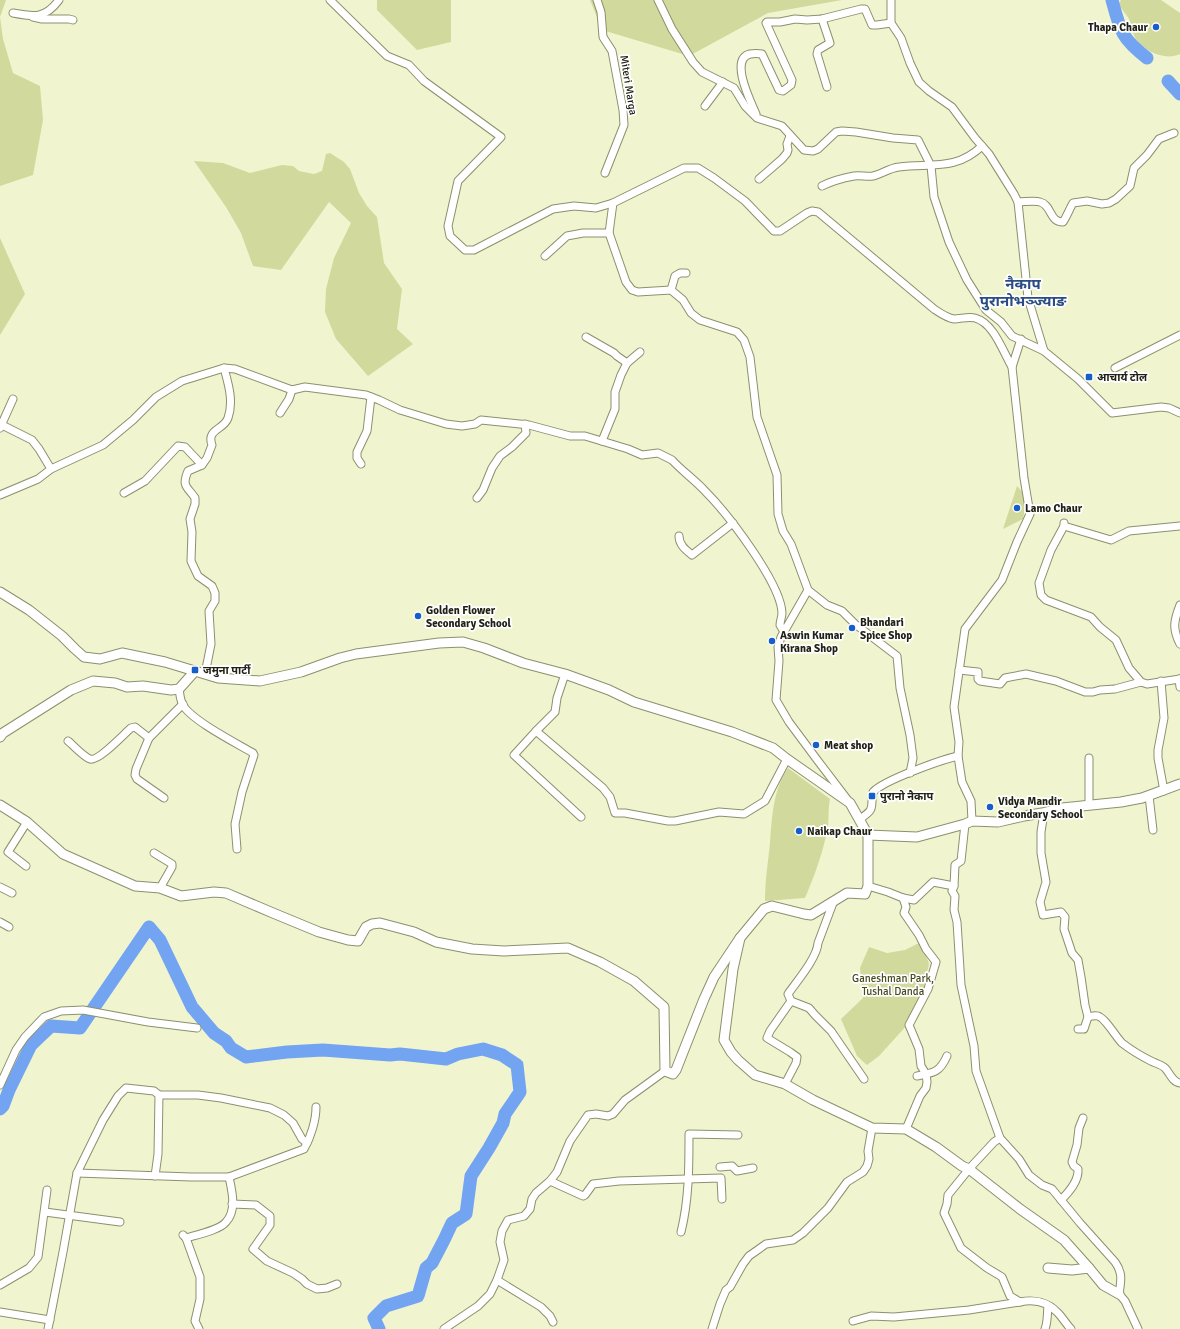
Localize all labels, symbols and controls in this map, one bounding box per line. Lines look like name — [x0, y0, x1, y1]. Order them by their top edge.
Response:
place label: Thapa Chaur — [1088, 21, 1149, 34]
marker: Thapa Chaur — [1151, 22, 1161, 32]
street label: Miteri Marga — [617, 54, 640, 116]
district label: नैकाप पुरानोभञ्ज्याङ — [980, 275, 1067, 311]
place label: आचार्य टोल — [1097, 371, 1148, 384]
marker: आचार्य टोल — [1084, 372, 1094, 382]
place label: Lamo Chaur — [1025, 502, 1083, 515]
marker: Lamo Chaur — [1012, 503, 1022, 513]
place label: Golden Flower Secondary School — [426, 604, 511, 630]
marker: Golden Flower Secondary School — [413, 611, 423, 621]
place label: Bhandari Spice Shop — [860, 616, 912, 642]
marker: Bhandari Spice Shop — [847, 623, 857, 633]
place label: Aswin Kumar Kirana Shop — [780, 629, 844, 655]
marker: Aswin Kumar Kirana Shop — [767, 636, 777, 646]
place label: जमुना पार्टी — [203, 664, 251, 678]
marker: जमुना पार्टी — [190, 665, 200, 675]
place label: Meat shop — [824, 739, 873, 752]
marker: Meat shop — [811, 740, 821, 750]
place label: पुरानो नैकाप — [880, 790, 933, 804]
marker: पुरानो नैकाप — [867, 791, 877, 801]
place label: Vidya Mandir Secondary School — [998, 795, 1083, 821]
marker: Vidya Mandir Secondary School — [985, 802, 995, 812]
place label: Naikap Chaur — [807, 825, 873, 838]
marker: Naikap Chaur — [794, 826, 804, 836]
park label: Ganeshman Park, Tushal Danda — [852, 972, 934, 998]

